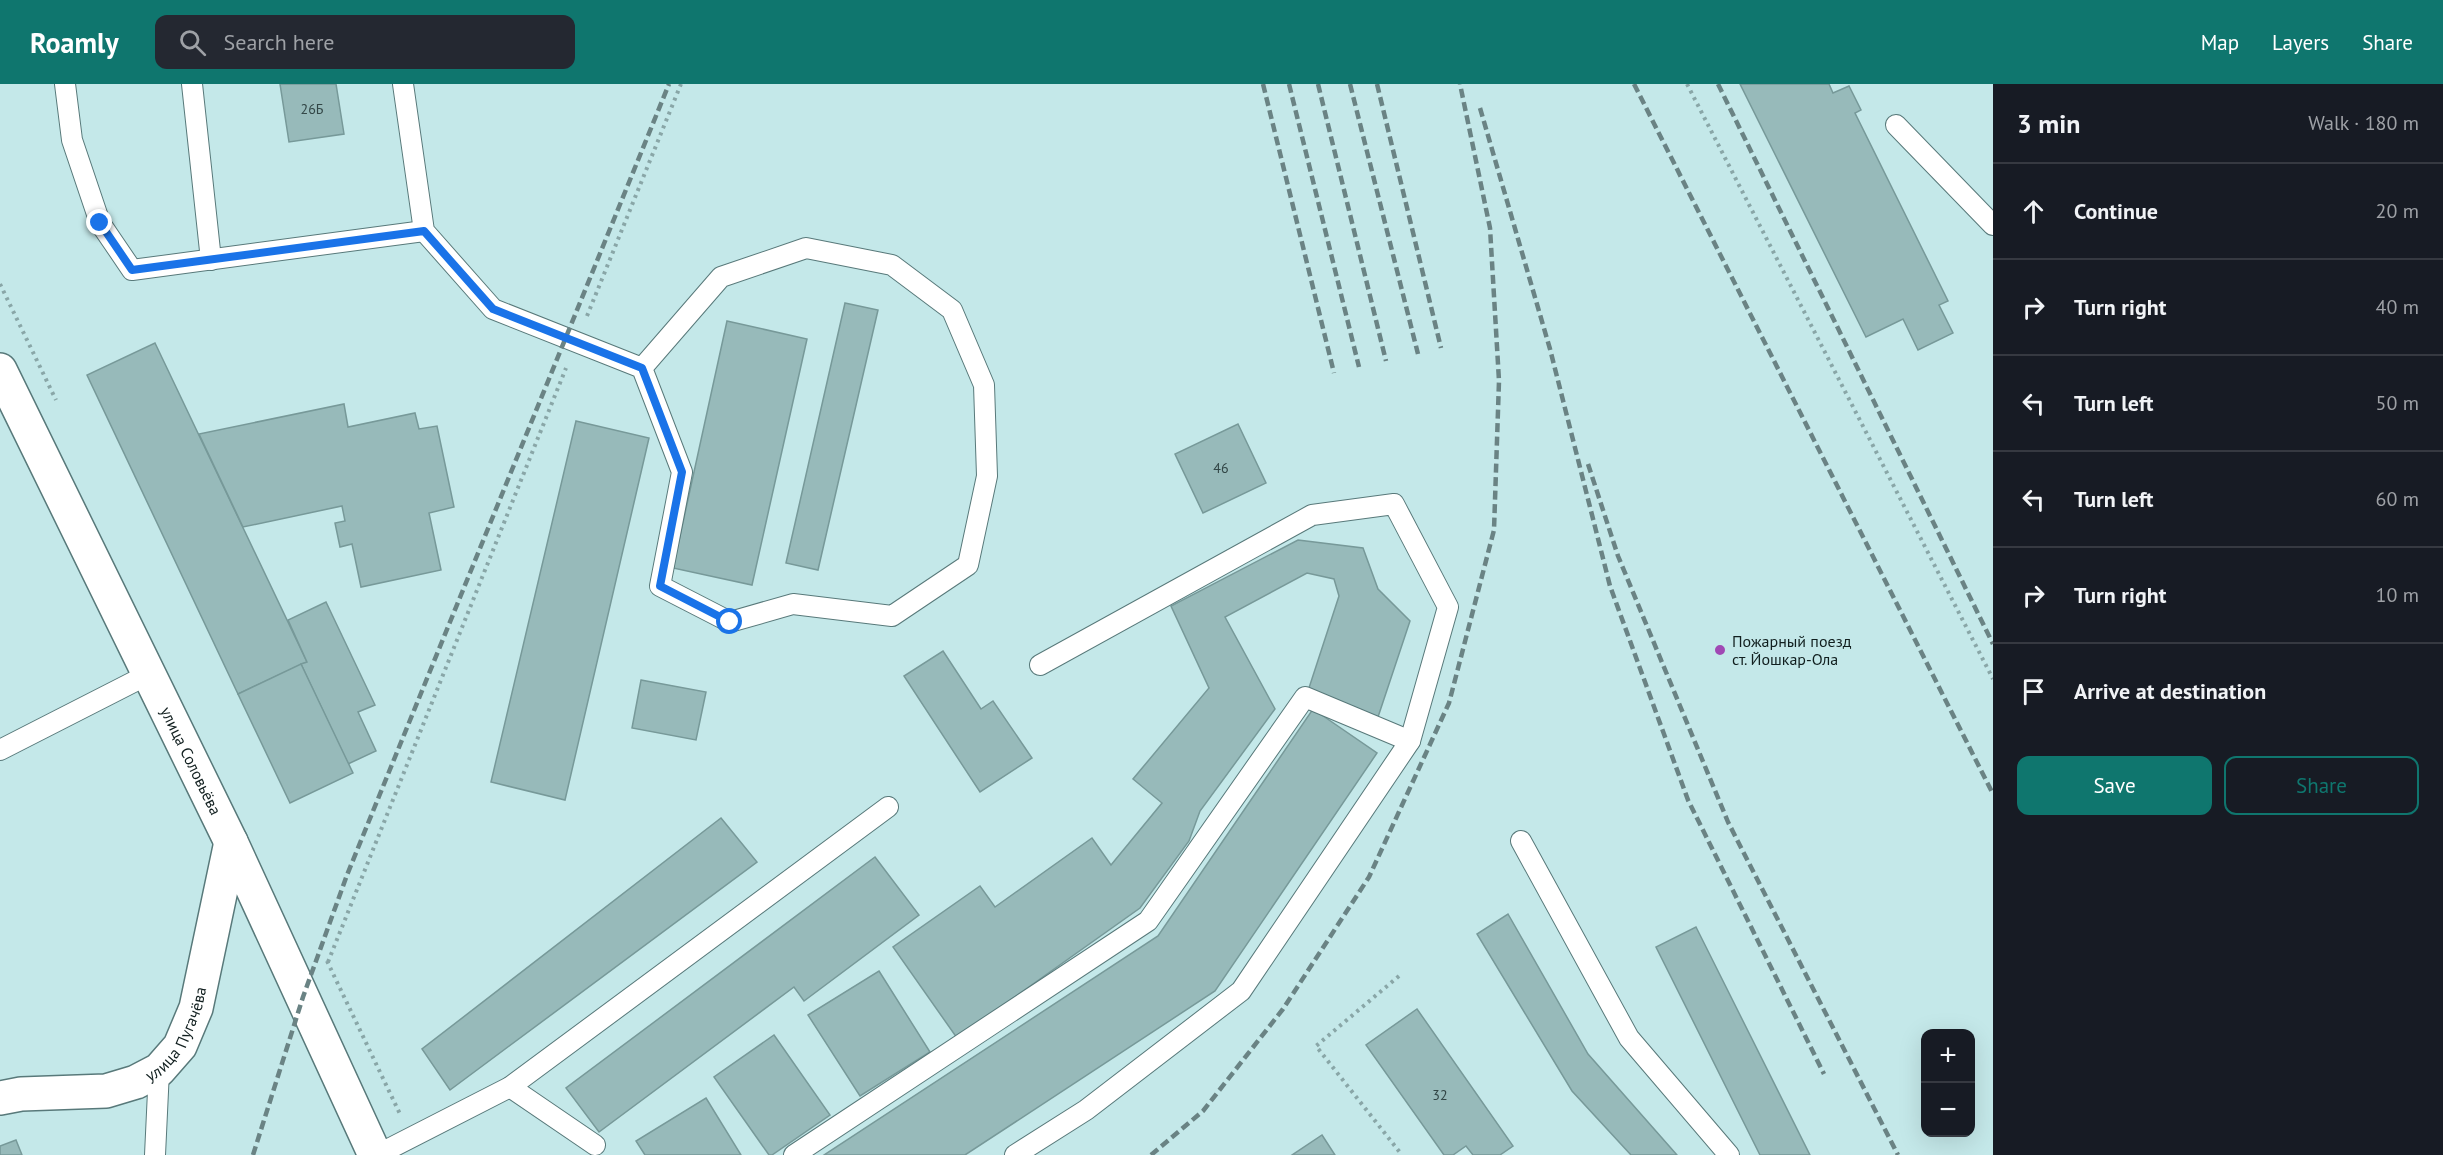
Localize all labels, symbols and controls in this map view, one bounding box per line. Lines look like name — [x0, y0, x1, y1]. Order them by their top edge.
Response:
search box — [155, 15, 575, 69]
text: Roamly — [30, 24, 119, 61]
icon: search — [176, 26, 209, 59]
text: Search here — [224, 28, 335, 56]
text: Map — [2201, 29, 2239, 56]
text: Layers — [2272, 29, 2329, 56]
text: Share — [2362, 29, 2413, 56]
house number: 26Б — [301, 100, 324, 118]
text: 3 min — [2017, 107, 2080, 140]
text: Walk · 180 m — [2308, 110, 2419, 136]
icon: ahead — [2017, 195, 2050, 228]
text: Continue — [2074, 197, 2158, 225]
text: 20 m — [2376, 198, 2419, 224]
route end — [86, 209, 112, 235]
icon: right — [2017, 291, 2050, 324]
text: Turn right — [2074, 293, 2166, 321]
text: 40 m — [2376, 294, 2419, 320]
icon: left — [2017, 387, 2050, 420]
text: Turn left — [2074, 389, 2154, 417]
text: 50 m — [2376, 390, 2419, 416]
house number: 46 — [1213, 459, 1229, 477]
icon: left — [2017, 483, 2050, 516]
text: Turn left — [2074, 485, 2154, 513]
text: 60 m — [2376, 486, 2419, 512]
icon: right — [2017, 579, 2050, 612]
text: Turn right — [2074, 581, 2166, 609]
text: 10 m — [2376, 582, 2419, 608]
route start — [716, 608, 742, 634]
place label: Пожарный поезд ст. Йошкар-Ола — [1732, 631, 1852, 669]
marker: Пожарный поезд ст. Йошкар-Ола — [1713, 643, 1727, 657]
icon: arrive — [2017, 675, 2050, 708]
text: Arrive at destination — [2074, 677, 2266, 705]
street label: улица Соловьёва — [156, 703, 226, 818]
button: Save — [2017, 756, 2212, 815]
button: Share — [2224, 756, 2419, 815]
street label: улица Пугачёва — [142, 985, 210, 1085]
map controls — [1921, 1029, 1975, 1137]
button: + — [1921, 1029, 1975, 1083]
button: − — [1921, 1083, 1975, 1137]
house number: 32 — [1432, 1086, 1448, 1104]

